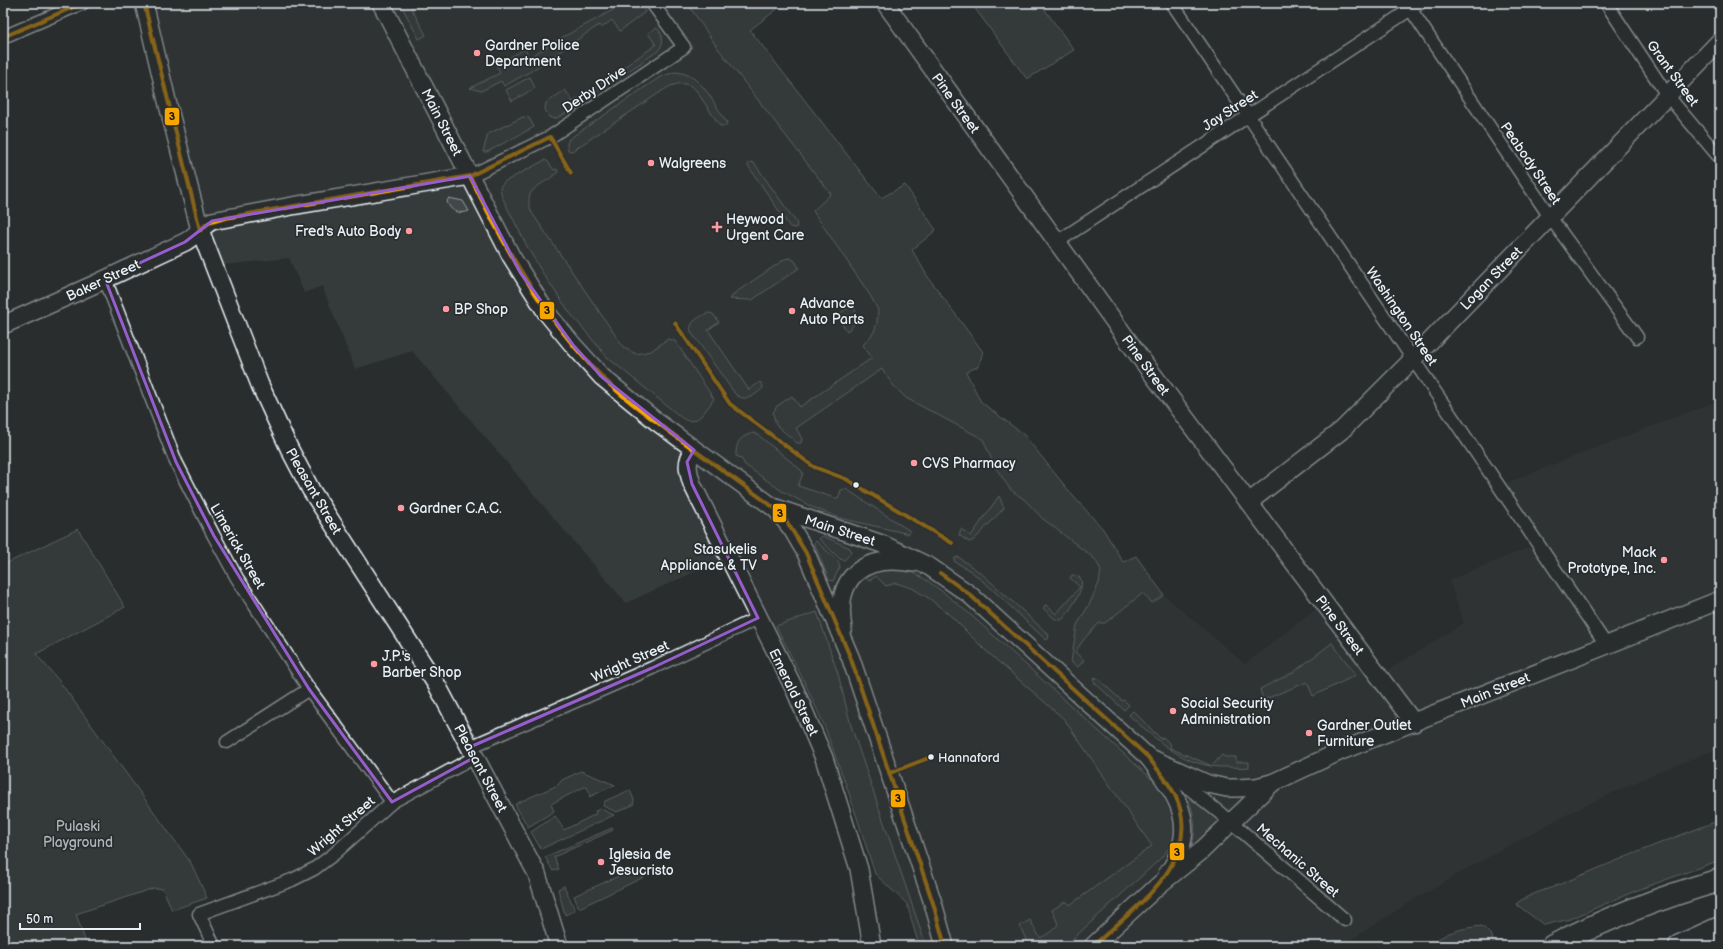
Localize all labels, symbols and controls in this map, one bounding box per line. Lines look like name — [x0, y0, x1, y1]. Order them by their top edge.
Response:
place label: Gardner Police Department — [485, 37, 580, 70]
street label: Grant Street — [1643, 37, 1703, 110]
marker: Gardner Police Department — [472, 48, 482, 58]
street label: Derby Drive — [559, 62, 629, 117]
street label: Pine Street — [928, 70, 984, 137]
street label: Main Street — [417, 86, 466, 159]
street label: Jay Street — [1200, 86, 1262, 135]
line badge: 3 — [164, 107, 180, 126]
text: 3 — [169, 110, 176, 123]
street label: Peabody Street — [1497, 119, 1565, 208]
place label: Walgreens — [659, 155, 726, 172]
marker: Walgreens — [646, 158, 656, 168]
place label: Heywood Urgent Care — [726, 211, 804, 244]
marker: Heywood Urgent Care — [711, 221, 723, 233]
place label: Fred's Auto Body — [295, 223, 402, 240]
marker: Fred's Auto Body — [404, 226, 414, 236]
street label: Logan Street — [1457, 243, 1526, 314]
street label: Baker Street — [64, 256, 143, 305]
street label: Washington Street — [1362, 264, 1441, 369]
place label: Advance Auto Parts — [800, 295, 864, 328]
place label: BP Shop — [454, 301, 508, 318]
line badge: 3 — [539, 301, 555, 320]
marker: BP Shop — [441, 304, 451, 314]
text: 3 — [544, 304, 551, 317]
marker: Advance Auto Parts — [787, 306, 797, 316]
street label: Pine Street — [1118, 332, 1174, 399]
street label: Pleasant Street — [282, 445, 346, 538]
place label: CVS Pharmacy — [922, 455, 1016, 472]
marker: CVS Pharmacy — [909, 458, 919, 468]
unlabelled marker — [851, 480, 861, 490]
place label: Gardner C.A.C. — [409, 500, 502, 517]
street label: Limerick Street — [206, 501, 269, 593]
marker: Gardner C.A.C. — [396, 503, 406, 513]
line badge: 3 — [772, 503, 787, 523]
text: 3 — [777, 507, 784, 520]
street label: Main Street — [802, 511, 878, 550]
place label: Stasukelis Appliance & TV — [661, 541, 757, 574]
place label: Mack Prototype, Inc. — [1567, 544, 1656, 577]
marker: Stasukelis Appliance & TV — [760, 552, 770, 562]
marker: Mack Prototype, Inc. — [1659, 555, 1669, 565]
street label: Pine Street — [1312, 592, 1368, 659]
street label: Wright Street — [589, 636, 672, 686]
street label: Emerald Street — [765, 646, 822, 739]
place label: J.P.'s Barber Shop — [382, 648, 462, 681]
marker: J.P.'s Barber Shop — [369, 659, 379, 669]
street label: Main Street — [1458, 669, 1533, 712]
place label: Social Security Administration — [1181, 695, 1274, 728]
marker: Social Security Administration — [1168, 706, 1178, 716]
place label: Gardner Outlet Furniture — [1317, 717, 1412, 750]
street label: Pleasant Street — [450, 721, 511, 816]
marker: Gardner Outlet Furniture — [1304, 728, 1314, 738]
place label: Hannaford — [938, 750, 1000, 766]
marker: Hannaford — [926, 752, 936, 762]
line badge: 3 — [890, 789, 906, 808]
street label: Wright Street — [304, 792, 379, 860]
text: 3 — [895, 792, 902, 805]
park label: Pulaski Playground — [43, 818, 113, 851]
street label: Mechanic Street — [1253, 820, 1343, 901]
line badge: 3 — [1169, 842, 1185, 861]
place label: Iglesia de Jesucristo — [609, 846, 674, 879]
text: 3 — [1174, 846, 1181, 859]
marker: Iglesia de Jesucristo — [596, 857, 606, 867]
scale bar — [20, 905, 140, 931]
text: 50 m — [26, 912, 53, 927]

